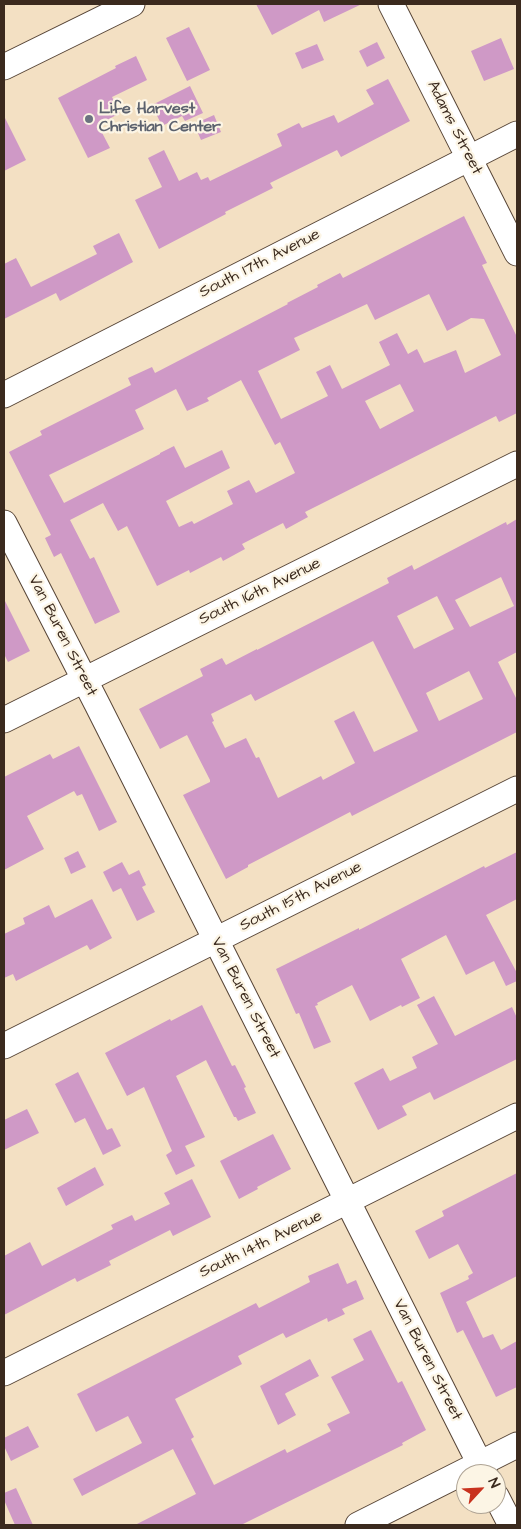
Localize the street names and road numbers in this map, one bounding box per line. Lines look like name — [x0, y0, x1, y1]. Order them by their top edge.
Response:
street label: Adams Street — [422, 78, 486, 178]
street label: South 17th Avenue — [196, 225, 324, 303]
street label: South 16th Avenue — [196, 554, 324, 630]
street label: Van Buren Street — [23, 572, 101, 700]
street label: South 15th Avenue — [237, 858, 365, 936]
street label: Van Buren Street — [206, 934, 284, 1062]
street label: South 14th Avenue — [197, 1207, 325, 1283]
street label: Van Buren Street — [388, 1296, 466, 1424]

